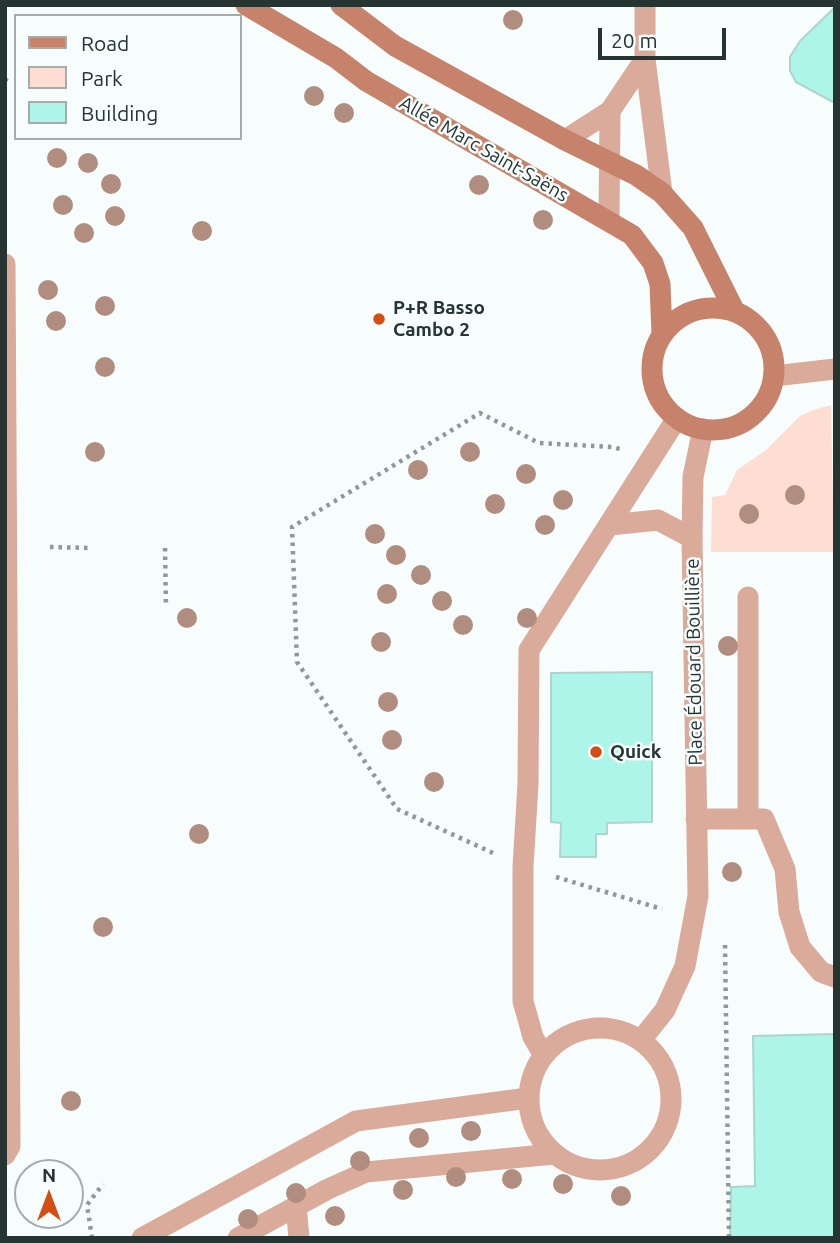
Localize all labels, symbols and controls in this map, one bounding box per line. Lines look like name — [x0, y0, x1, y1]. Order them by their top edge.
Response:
legend — [14, 14, 242, 140]
scale bar — [602, 14, 730, 58]
text: 20 m — [611, 28, 658, 52]
text: Road — [81, 31, 129, 55]
text: Park — [81, 66, 123, 90]
street label: Allée Marc Saint-Saëns — [395, 91, 573, 207]
text: Building — [81, 101, 158, 125]
place label: P+R Basso Cambo 2 — [393, 297, 485, 341]
marker: P+R Basso Cambo 2 — [371, 311, 387, 327]
street label: Place Édouard Bouillière — [681, 558, 707, 766]
place label: Quick — [610, 741, 661, 763]
marker: Quick — [588, 744, 604, 760]
north arrow — [14, 1159, 84, 1229]
text: N — [42, 1164, 56, 1186]

